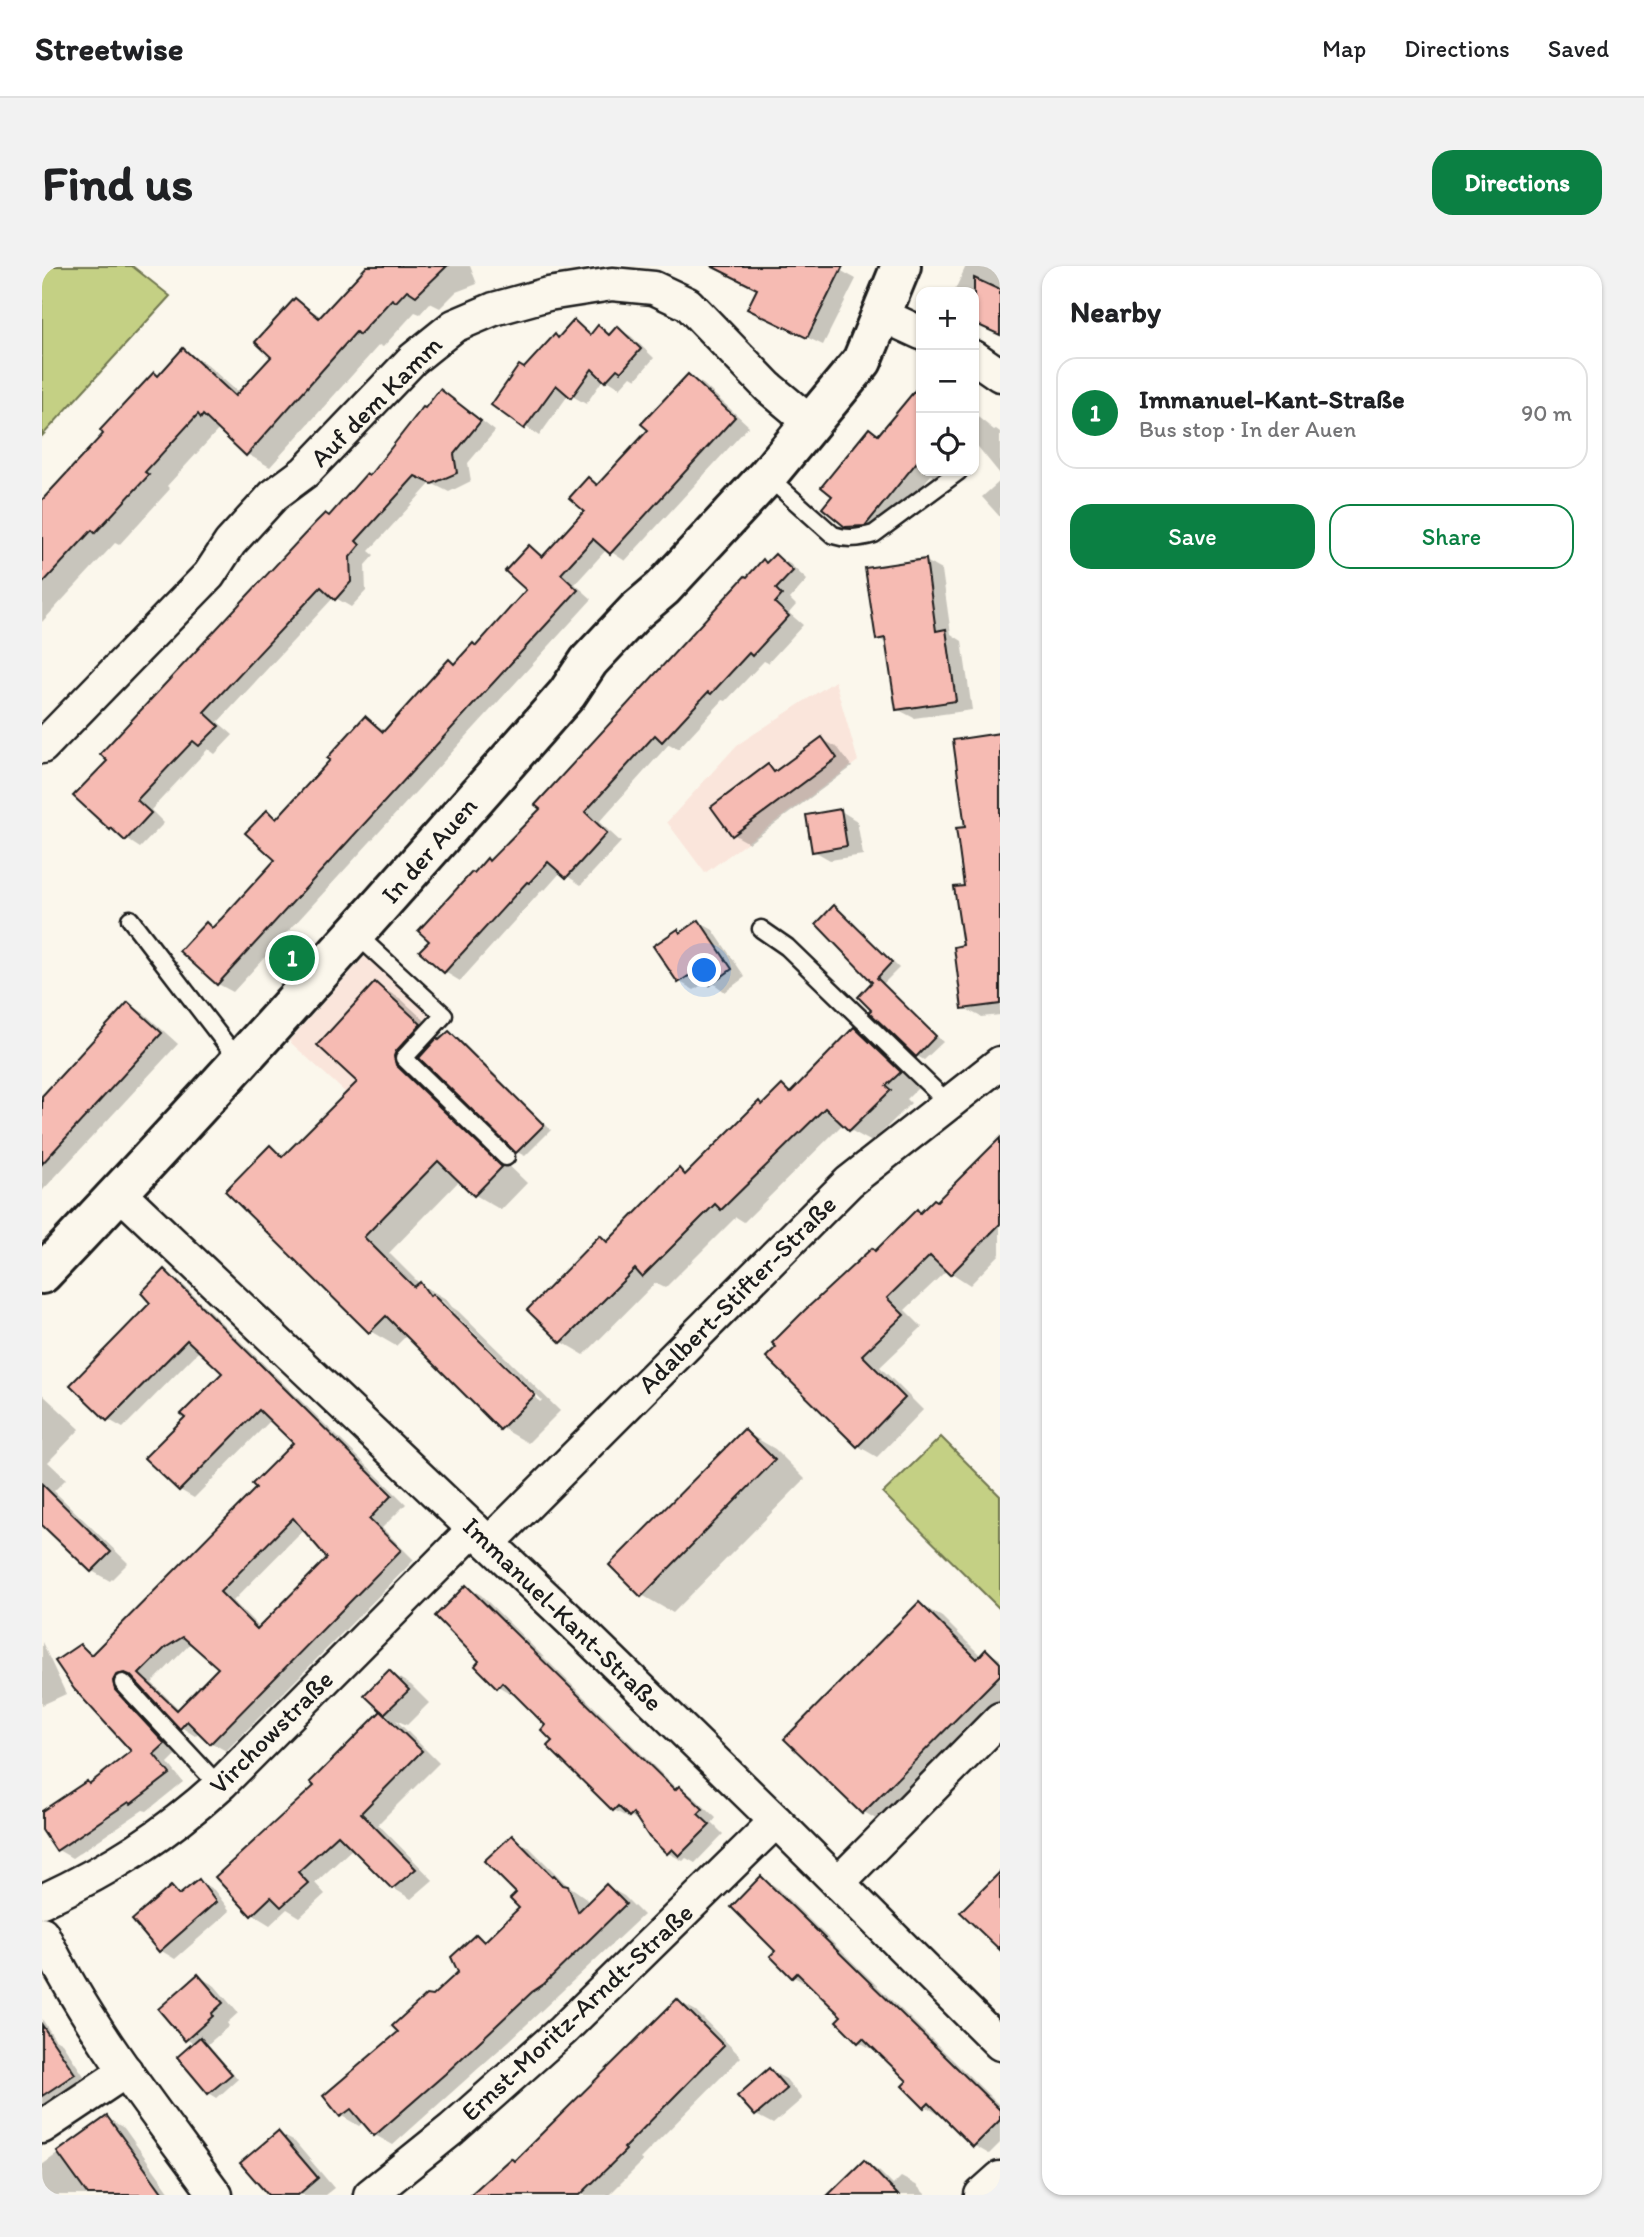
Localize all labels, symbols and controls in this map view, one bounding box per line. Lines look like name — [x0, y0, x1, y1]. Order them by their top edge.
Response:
text: Streetwise — [35, 29, 184, 68]
text: Map — [1322, 34, 1366, 63]
text: Directions — [1404, 34, 1510, 63]
text: Saved — [1548, 34, 1609, 63]
button: Directions — [1432, 150, 1602, 215]
text: Find us — [42, 153, 193, 212]
map controls — [916, 287, 979, 476]
button: + — [916, 287, 979, 350]
text: Nearby — [1070, 293, 1161, 330]
street label: Auf dem Kamm — [303, 328, 449, 474]
button: − — [916, 350, 979, 413]
text: Immanuel-Kant-Straße — [1139, 383, 1405, 415]
text: 1 — [1090, 399, 1100, 427]
text: 90 m — [1521, 399, 1572, 427]
button: locate — [916, 413, 979, 476]
text: Bus stop · In der Auen — [1139, 415, 1356, 443]
button: Save — [1070, 504, 1315, 569]
button: Share — [1329, 504, 1574, 569]
street label: In der Auen — [374, 790, 484, 910]
pin: 1 — [269, 932, 315, 984]
your location — [687, 953, 721, 987]
street label: Adalbert-Stifter-Straße — [631, 1188, 843, 1400]
street label: Immanuel-Kant-Straße — [456, 1510, 670, 1718]
street label: Virchowstraße — [202, 1663, 340, 1801]
street label: Ernst-Moritz-Arndt-Straße — [455, 1896, 699, 2128]

